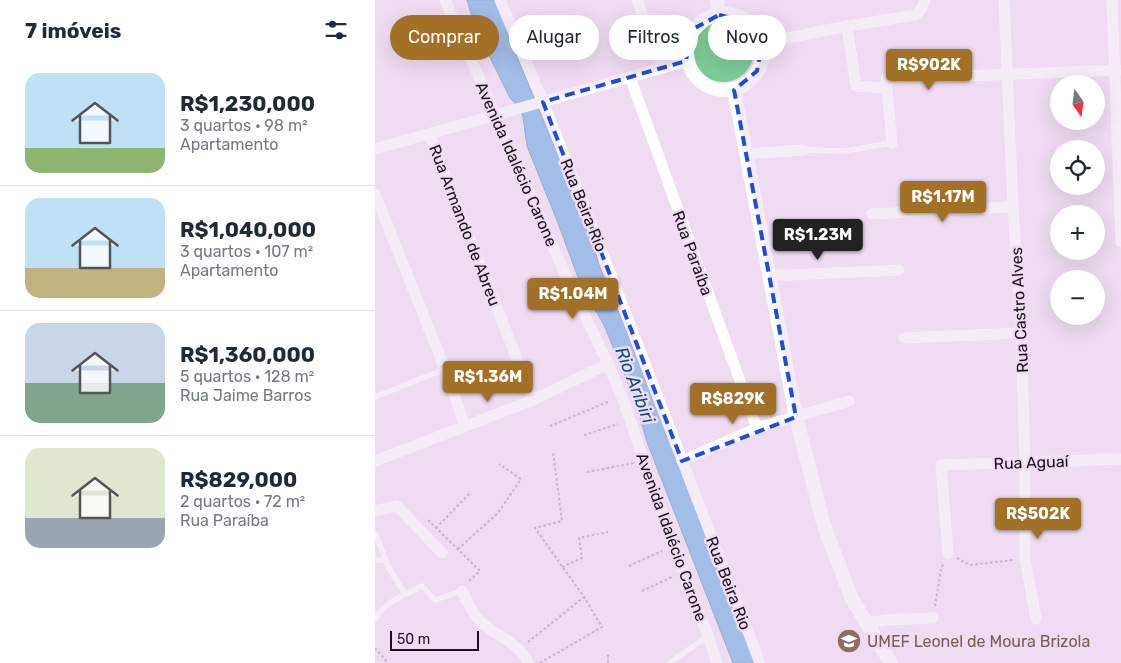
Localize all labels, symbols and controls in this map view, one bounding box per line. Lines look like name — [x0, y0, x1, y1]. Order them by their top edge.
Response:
chip: Comprar — [390, 15, 499, 60]
chip: Alugar — [509, 15, 599, 60]
chip: Filtros — [609, 15, 698, 60]
chip: Novo — [708, 15, 786, 60]
icon: filters — [322, 16, 350, 44]
text: 7 imóveis — [25, 18, 121, 43]
pin: R$902K — [888, 48, 970, 91]
text: R$902K — [897, 55, 961, 74]
north arrow — [1050, 75, 1105, 130]
map controls — [1050, 75, 1105, 325]
street label: Avenida Idalécio Carone — [472, 79, 561, 250]
text: R$1,230,000 — [180, 91, 315, 116]
icon: home — [65, 93, 125, 153]
text: 3 quartos · 98 m² — [180, 116, 308, 135]
text: Apartamento — [180, 135, 278, 154]
button: locate — [1050, 140, 1105, 195]
street label: Rua Armando de Abreu — [425, 142, 504, 309]
street label: Rua Beira Rio — [556, 156, 611, 254]
pin: R$1.17M — [897, 180, 989, 223]
text: R$1.17M — [911, 187, 975, 206]
button: + — [1050, 205, 1105, 260]
street label: Rua Paraíba — [668, 208, 717, 298]
text: R$1,040,000 — [180, 217, 316, 242]
icon: home — [65, 218, 125, 278]
pin: R$1.23M — [772, 218, 864, 261]
text: R$1.23M — [784, 225, 852, 244]
text: 3 quartos · 107 m² — [180, 242, 313, 261]
street label: Rua Castro Alves — [1007, 247, 1032, 373]
text: Apartamento — [180, 261, 278, 280]
button: − — [1050, 270, 1105, 325]
pin: R$1.04M — [527, 278, 619, 320]
text: R$1.04M — [538, 284, 608, 303]
text: R$1,360,000 — [180, 342, 315, 367]
icon: home — [65, 343, 125, 403]
water label: Rio Aribiri — [610, 344, 660, 427]
pin: R$1.36M — [442, 360, 534, 403]
text: 5 quartos · 128 m² — [180, 367, 314, 386]
text: R$1.36M — [454, 367, 522, 386]
pin: R$829K — [692, 382, 774, 425]
text: Rua Jaime Barros — [180, 386, 312, 405]
text: R$829K — [701, 389, 765, 408]
street label: Avenida Idalécio Carone — [632, 450, 711, 624]
street label: Rua Aguaí — [993, 452, 1070, 473]
text: R$829,000 — [180, 467, 297, 492]
icon: home — [65, 468, 125, 528]
text: 2 quartos · 72 m² — [180, 492, 305, 511]
pin: R$502K — [997, 498, 1079, 540]
text: R$502K — [1006, 504, 1070, 523]
text: Rua Paraíba — [180, 511, 269, 530]
street label: Rua Beira Rio — [702, 534, 755, 633]
scale bar — [390, 628, 479, 651]
school or university icon: UMEF Leonel de Moura Brizola — [836, 628, 862, 654]
text: 50 m — [397, 631, 430, 648]
place label: UMEF Leonel de Moura Brizola — [867, 632, 1090, 651]

